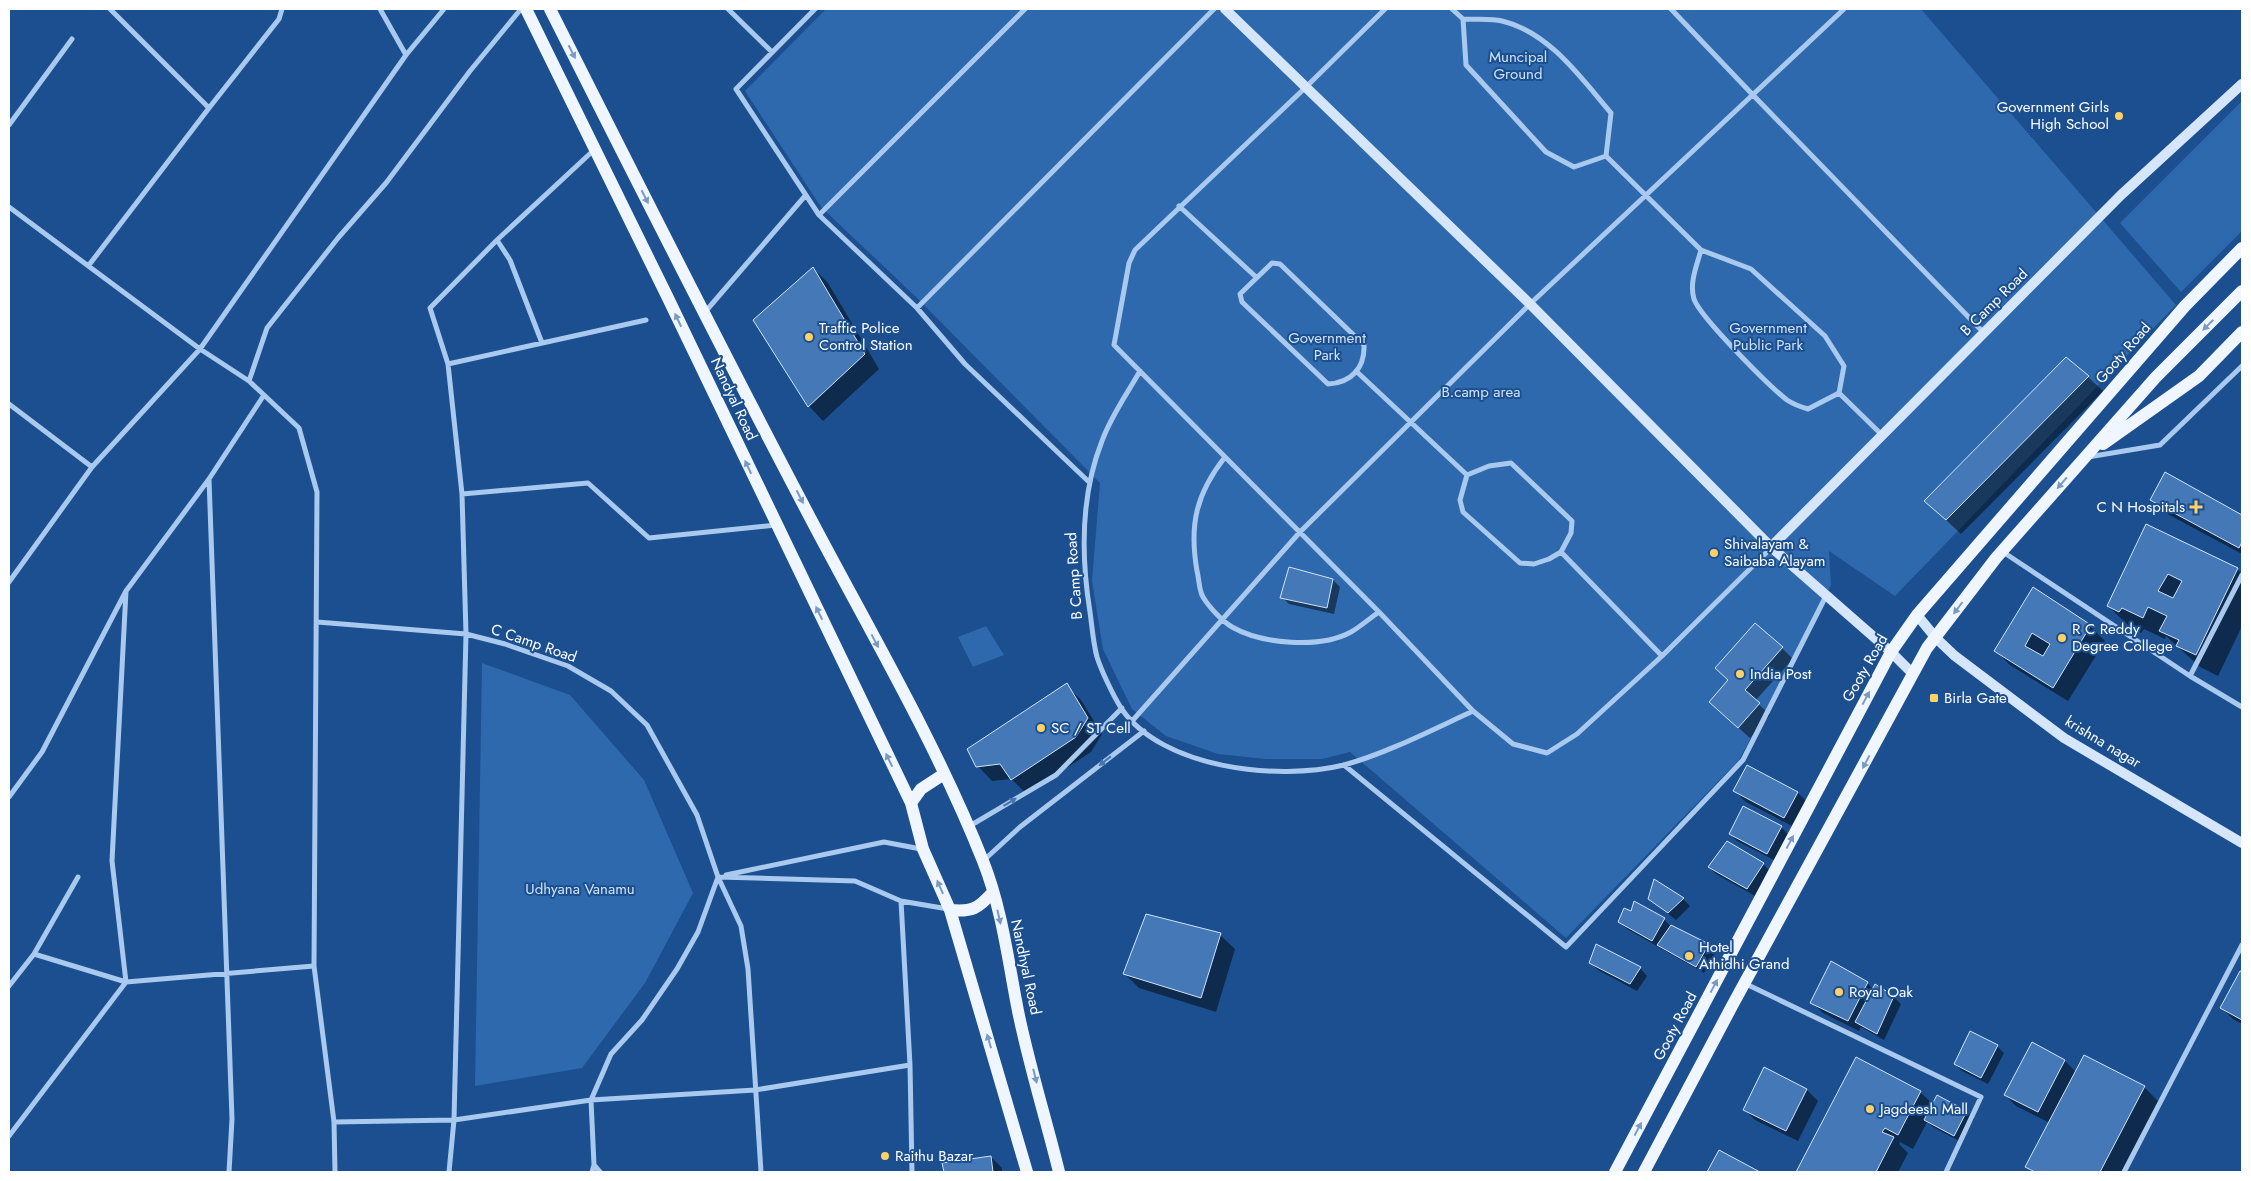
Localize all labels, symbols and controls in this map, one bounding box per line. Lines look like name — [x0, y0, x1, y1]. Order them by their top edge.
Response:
one-way arrow — [568, 45, 576, 59]
park label: Muncipal Ground — [1489, 46, 1547, 85]
place label: Government Girls High School — [1997, 96, 2109, 135]
marker: Government Girls High School — [2113, 110, 2125, 122]
one-way arrow — [641, 190, 649, 205]
street label: B Camp Road — [1955, 263, 2033, 341]
one-way arrow — [674, 313, 682, 327]
place label: Traffic Police Control Station — [819, 317, 913, 356]
park label: Government Public Park — [1729, 317, 1807, 356]
street label: Gooty Road — [2090, 317, 2156, 389]
one-way arrow — [2202, 319, 2214, 331]
park label: Government Park — [1288, 327, 1366, 366]
marker: Traffic Police Control Station — [803, 331, 815, 343]
street label: Nandyal Road — [705, 354, 763, 444]
park label: B.camp area — [1442, 381, 1520, 403]
one-way arrow — [744, 460, 752, 474]
one-way arrow — [2056, 477, 2068, 489]
one-way arrow — [796, 490, 804, 505]
place label: C N Hospitals — [2096, 496, 2185, 518]
marker: C N Hospitals — [2189, 500, 2203, 514]
street label: B Camp Road — [1060, 532, 1088, 620]
place label: Shivalayam & Saibaba Alayam — [1724, 533, 1825, 572]
marker: Shivalayam & Saibaba Alayam — [1708, 547, 1720, 559]
one-way arrow — [1953, 601, 1963, 615]
one-way arrow — [814, 606, 822, 620]
street label: C Camp Road — [488, 618, 580, 668]
place label: R C Reddy Degree College — [2072, 618, 2173, 657]
street label: Gooty Road — [1837, 630, 1893, 706]
marker: R C Reddy Degree College — [2056, 632, 2068, 644]
one-way arrow — [871, 634, 879, 649]
place label: India Post — [1750, 663, 1812, 685]
marker: India Post — [1734, 668, 1746, 680]
place label: Birla Gate — [1944, 687, 2007, 709]
one-way arrow — [1862, 691, 1870, 706]
marker: Birla Gate — [1928, 692, 1940, 704]
street label: krishna nagar — [2061, 711, 2146, 774]
place label: SC / ST Cell — [1051, 717, 1131, 739]
marker: SC / ST Cell — [1035, 722, 1047, 734]
one-way arrow — [885, 752, 894, 767]
one-way arrow — [1099, 755, 1112, 766]
one-way arrow — [1862, 755, 1870, 769]
one-way arrow — [1003, 798, 1016, 807]
one-way arrow — [1786, 835, 1794, 849]
park label: Udhyana Vanamu — [525, 878, 635, 900]
one-way arrow — [935, 880, 943, 894]
one-way arrow — [995, 910, 1003, 925]
street label: Nandhyal Road — [1005, 917, 1047, 1017]
place label: Hotel Athidhi Grand — [1699, 936, 1790, 975]
marker: Hotel Athidhi Grand — [1683, 950, 1695, 962]
one-way arrow — [1710, 979, 1718, 993]
place label: Royal Oak — [1849, 981, 1913, 1003]
marker: Royal Oak — [1833, 986, 1845, 998]
street label: Gooty Road — [1648, 988, 1702, 1064]
one-way arrow — [984, 1034, 992, 1049]
one-way arrow — [1031, 1068, 1039, 1083]
place label: Jagdeesh Mall — [1878, 1098, 1968, 1120]
marker: Jagdeesh Mall — [1864, 1103, 1876, 1115]
one-way arrow — [1634, 1122, 1642, 1137]
place label: Raithu Bazar — [895, 1145, 974, 1167]
marker: Raithu Bazar — [879, 1150, 891, 1162]

